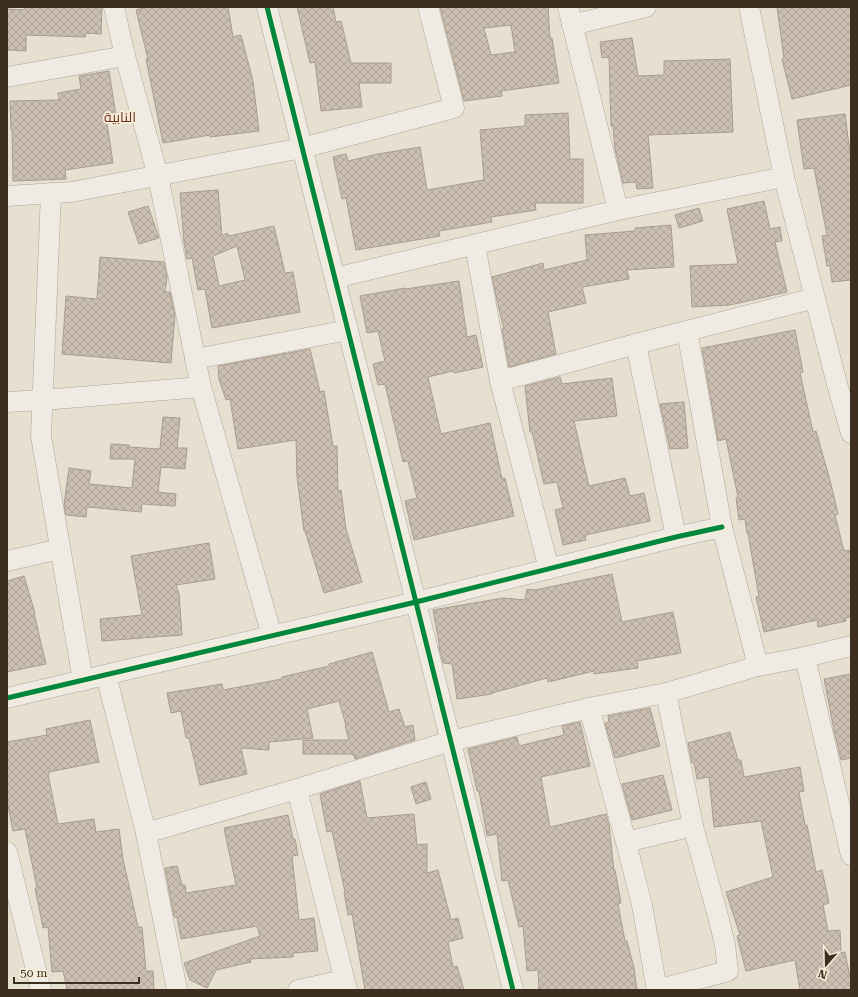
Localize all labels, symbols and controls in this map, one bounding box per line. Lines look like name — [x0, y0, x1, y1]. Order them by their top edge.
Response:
district label: النابية — [104, 109, 136, 125]
north arrow — [806, 945, 846, 985]
scale bar — [14, 959, 139, 985]
text: 50 m — [20, 966, 47, 980]
text: N — [816, 966, 829, 981]

